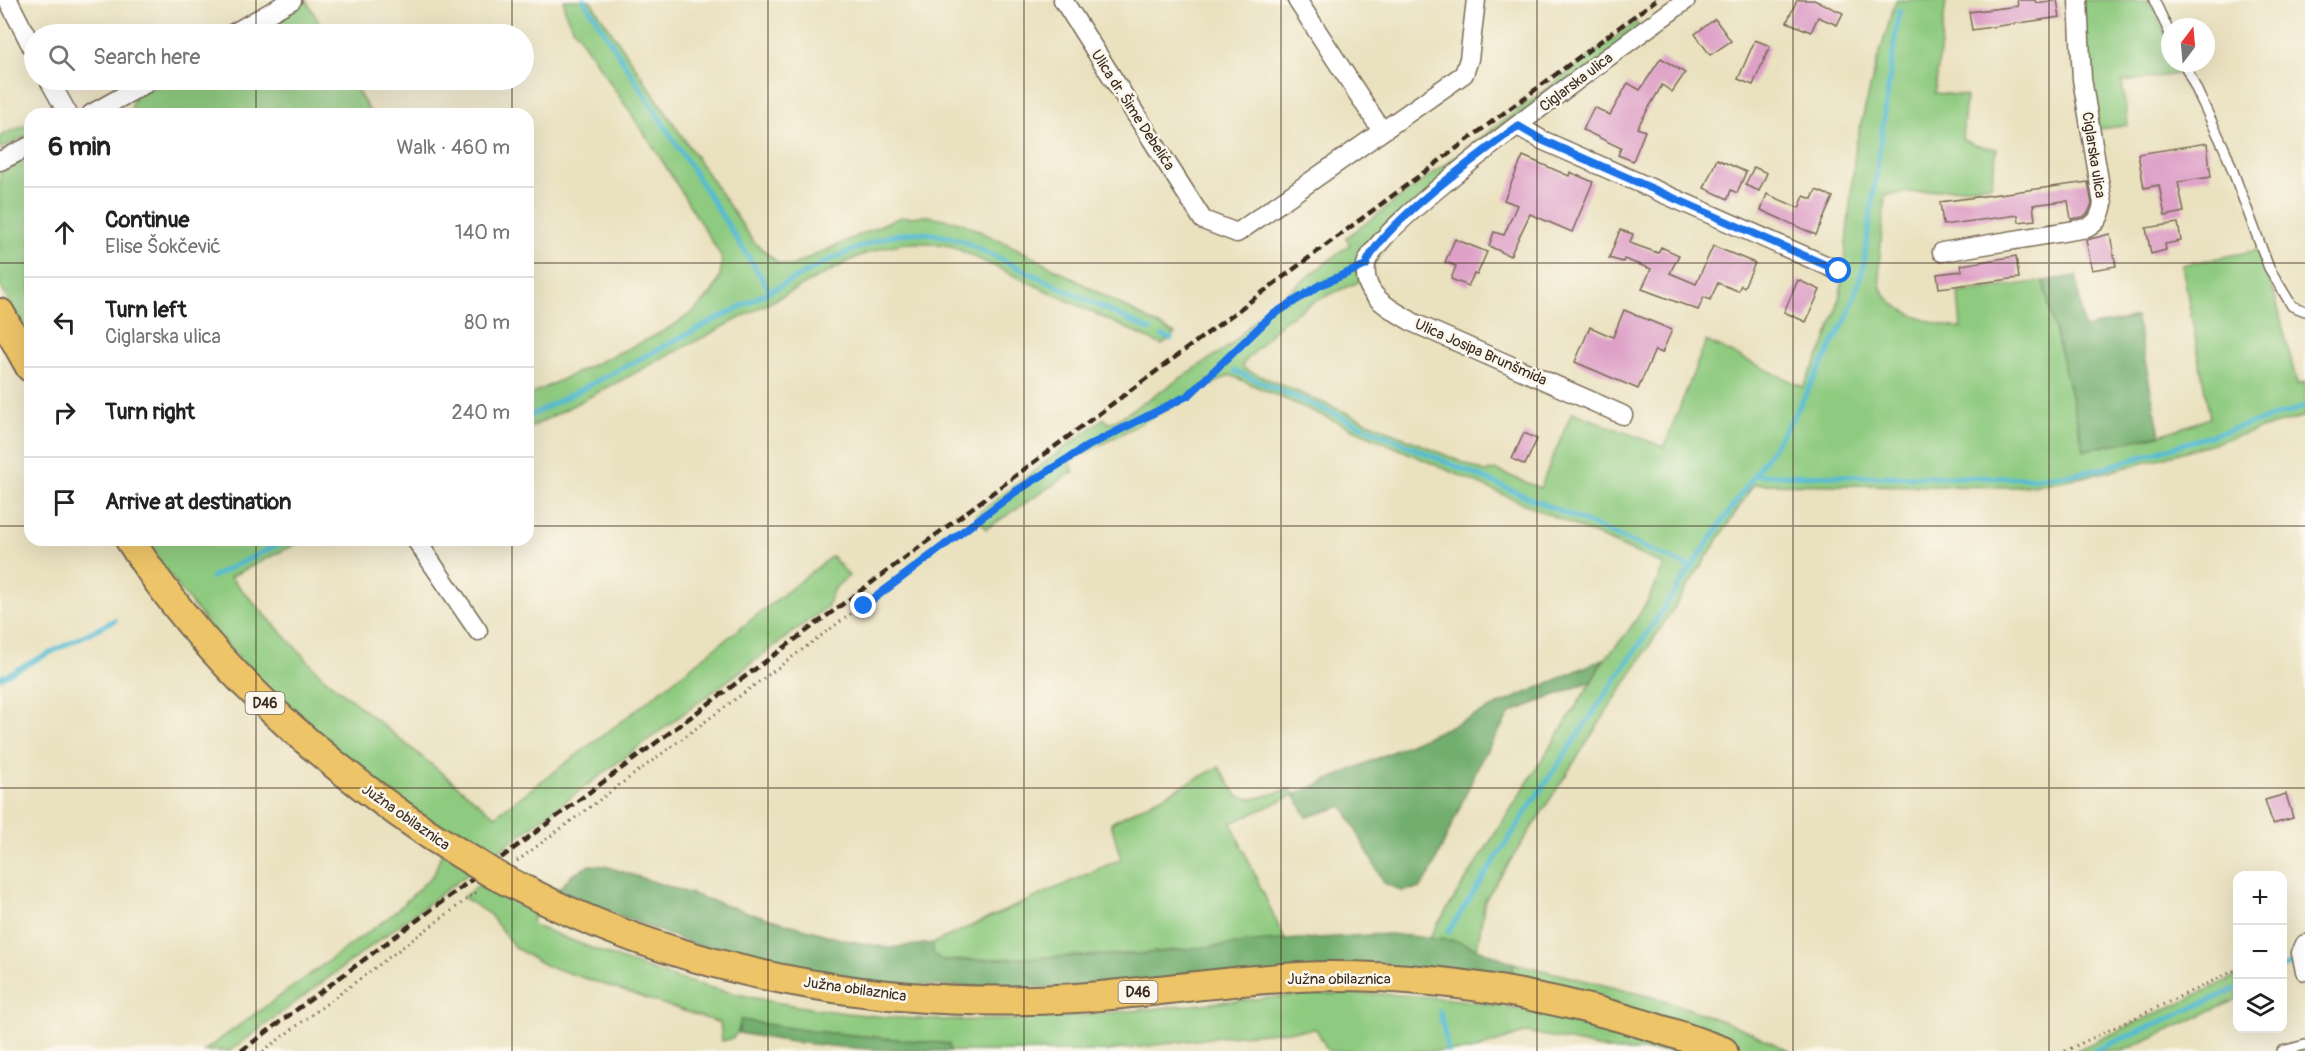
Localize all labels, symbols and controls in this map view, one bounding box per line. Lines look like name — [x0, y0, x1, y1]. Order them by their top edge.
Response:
north arrow — [2161, 18, 2215, 72]
search box — [24, 24, 534, 90]
icon: search — [45, 41, 78, 74]
text: Search here — [93, 43, 200, 71]
street label: Ulica dr. Šime Debelića — [1086, 46, 1179, 174]
street label: Ciglarska ulica — [1536, 49, 1617, 116]
street label: Ciglarska ulica — [2077, 111, 2110, 200]
text: 6 min — [48, 131, 111, 163]
text: Walk · 460 m — [396, 135, 510, 160]
text: Continue — [105, 206, 189, 234]
icon: ahead — [48, 216, 81, 249]
text: 140 m — [455, 220, 510, 245]
text: Elise Šokčević — [105, 234, 221, 259]
route start — [1825, 257, 1851, 283]
text: Turn left — [105, 296, 187, 324]
icon: left — [48, 306, 81, 339]
text: 80 m — [464, 310, 510, 335]
street label: Ulica Josipa Brunšmida — [1412, 315, 1550, 390]
text: Ciglarska ulica — [105, 324, 221, 349]
icon: right — [48, 396, 81, 429]
text: Turn right — [105, 398, 195, 426]
text: 240 m — [451, 400, 510, 425]
icon: arrive — [48, 486, 81, 519]
text: Arrive at destination — [105, 488, 291, 516]
route end — [850, 592, 876, 618]
road number: D46 — [246, 692, 284, 714]
street label: Južna obilaznica — [358, 780, 454, 855]
map controls — [2233, 871, 2287, 1033]
button: + — [2233, 871, 2287, 925]
button: − — [2233, 925, 2287, 979]
street label: Južna obilaznica — [1287, 970, 1391, 989]
street label: Južna obilaznica — [802, 973, 908, 1006]
button: layers — [2233, 979, 2287, 1033]
road number: D46 — [1118, 981, 1158, 1003]

